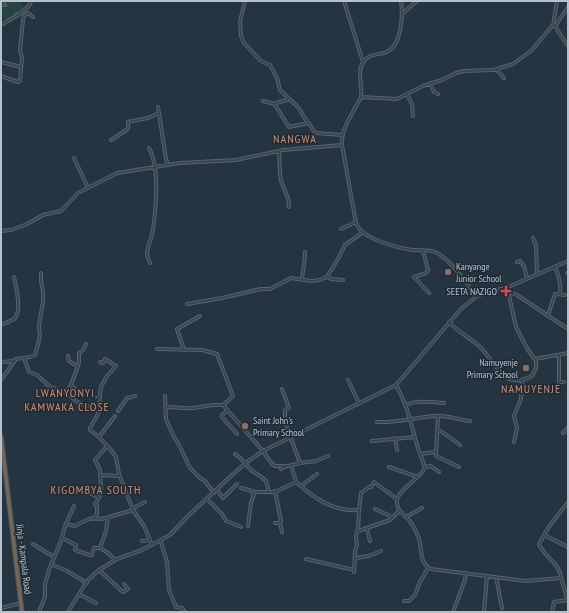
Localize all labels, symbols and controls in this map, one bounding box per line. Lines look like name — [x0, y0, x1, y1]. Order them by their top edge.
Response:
district label: NANGWA — [273, 131, 317, 146]
place label: Kanyange Junior School — [455, 260, 502, 285]
marker: Kanyange Junior School — [443, 267, 453, 277]
place label: SEETA NAZIGO — [447, 285, 498, 298]
marker: SEETA NAZIGO — [500, 285, 512, 297]
place label: Namuyenje Primary School — [467, 356, 519, 381]
marker: Namuyenje Primary School — [521, 363, 531, 373]
district label: NAMUYENJE — [501, 381, 561, 396]
district label: LWANYONYI, KAMWAKA CLOSE — [24, 385, 110, 414]
place label: Saint John's Primary School — [253, 414, 305, 439]
marker: Saint John's Primary School — [240, 421, 250, 431]
district label: KIGOMBYA SOUTH — [51, 482, 141, 497]
street label: Jinja - Kampala Road — [13, 522, 35, 595]

